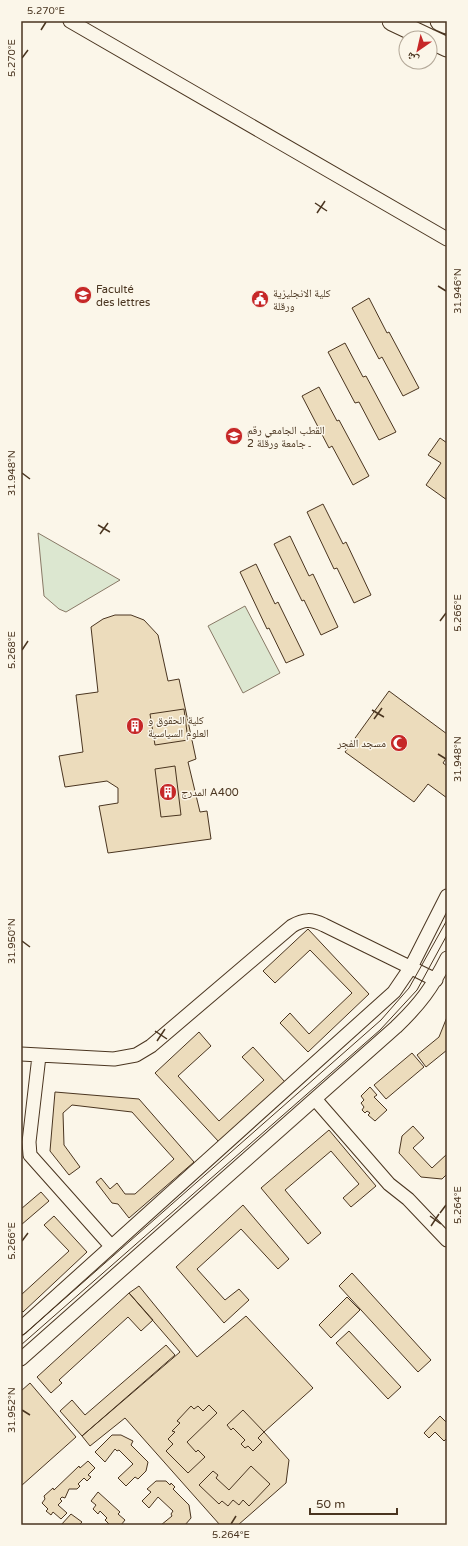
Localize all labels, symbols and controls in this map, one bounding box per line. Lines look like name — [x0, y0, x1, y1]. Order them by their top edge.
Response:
text: 5.270°E — [27, 5, 65, 17]
north arrow — [398, 30, 438, 70]
text: 5.270°E — [6, 39, 18, 77]
text: ش — [404, 48, 422, 67]
text: 31.946°N — [452, 268, 464, 314]
place label: Faculté des lettres — [96, 283, 150, 309]
school or university icon: Faculté des lettres — [73, 285, 93, 305]
place label: كلية الانجليزية ورقلة — [273, 287, 331, 313]
public building icon: كلية الانجليزية ورقلة — [250, 289, 270, 309]
place label: القطب الجامعي رقم 2 ـ جامعة ورقلة — [247, 424, 325, 450]
school or university icon: القطب الجامعي رقم 2 ـ جامعة ورقلة — [224, 426, 244, 446]
text: 31.948°N — [6, 450, 18, 496]
text: 5.266°E — [452, 594, 464, 632]
text: 5.268°E — [6, 631, 18, 669]
place label: كلية الحقوق و العلوم السياسية — [148, 714, 209, 740]
building icon: كلية الحقوق و العلوم السياسية — [125, 716, 145, 736]
mosque icon: مسجد الفجر — [389, 733, 409, 753]
text: 31.948°N — [452, 736, 464, 782]
place label: مسجد الفجر — [336, 737, 386, 750]
building icon: المدرج A400 — [158, 782, 178, 802]
place label: المدرج A400 — [181, 786, 239, 799]
text: 31.950°N — [6, 918, 18, 964]
text: 5.264°E — [452, 1186, 464, 1224]
text: 5.266°E — [6, 1222, 18, 1260]
text: 31.952°N — [6, 1387, 18, 1433]
scale bar — [310, 1490, 397, 1516]
text: 50 m — [316, 1497, 345, 1511]
text: 5.264°E — [212, 1529, 250, 1541]

